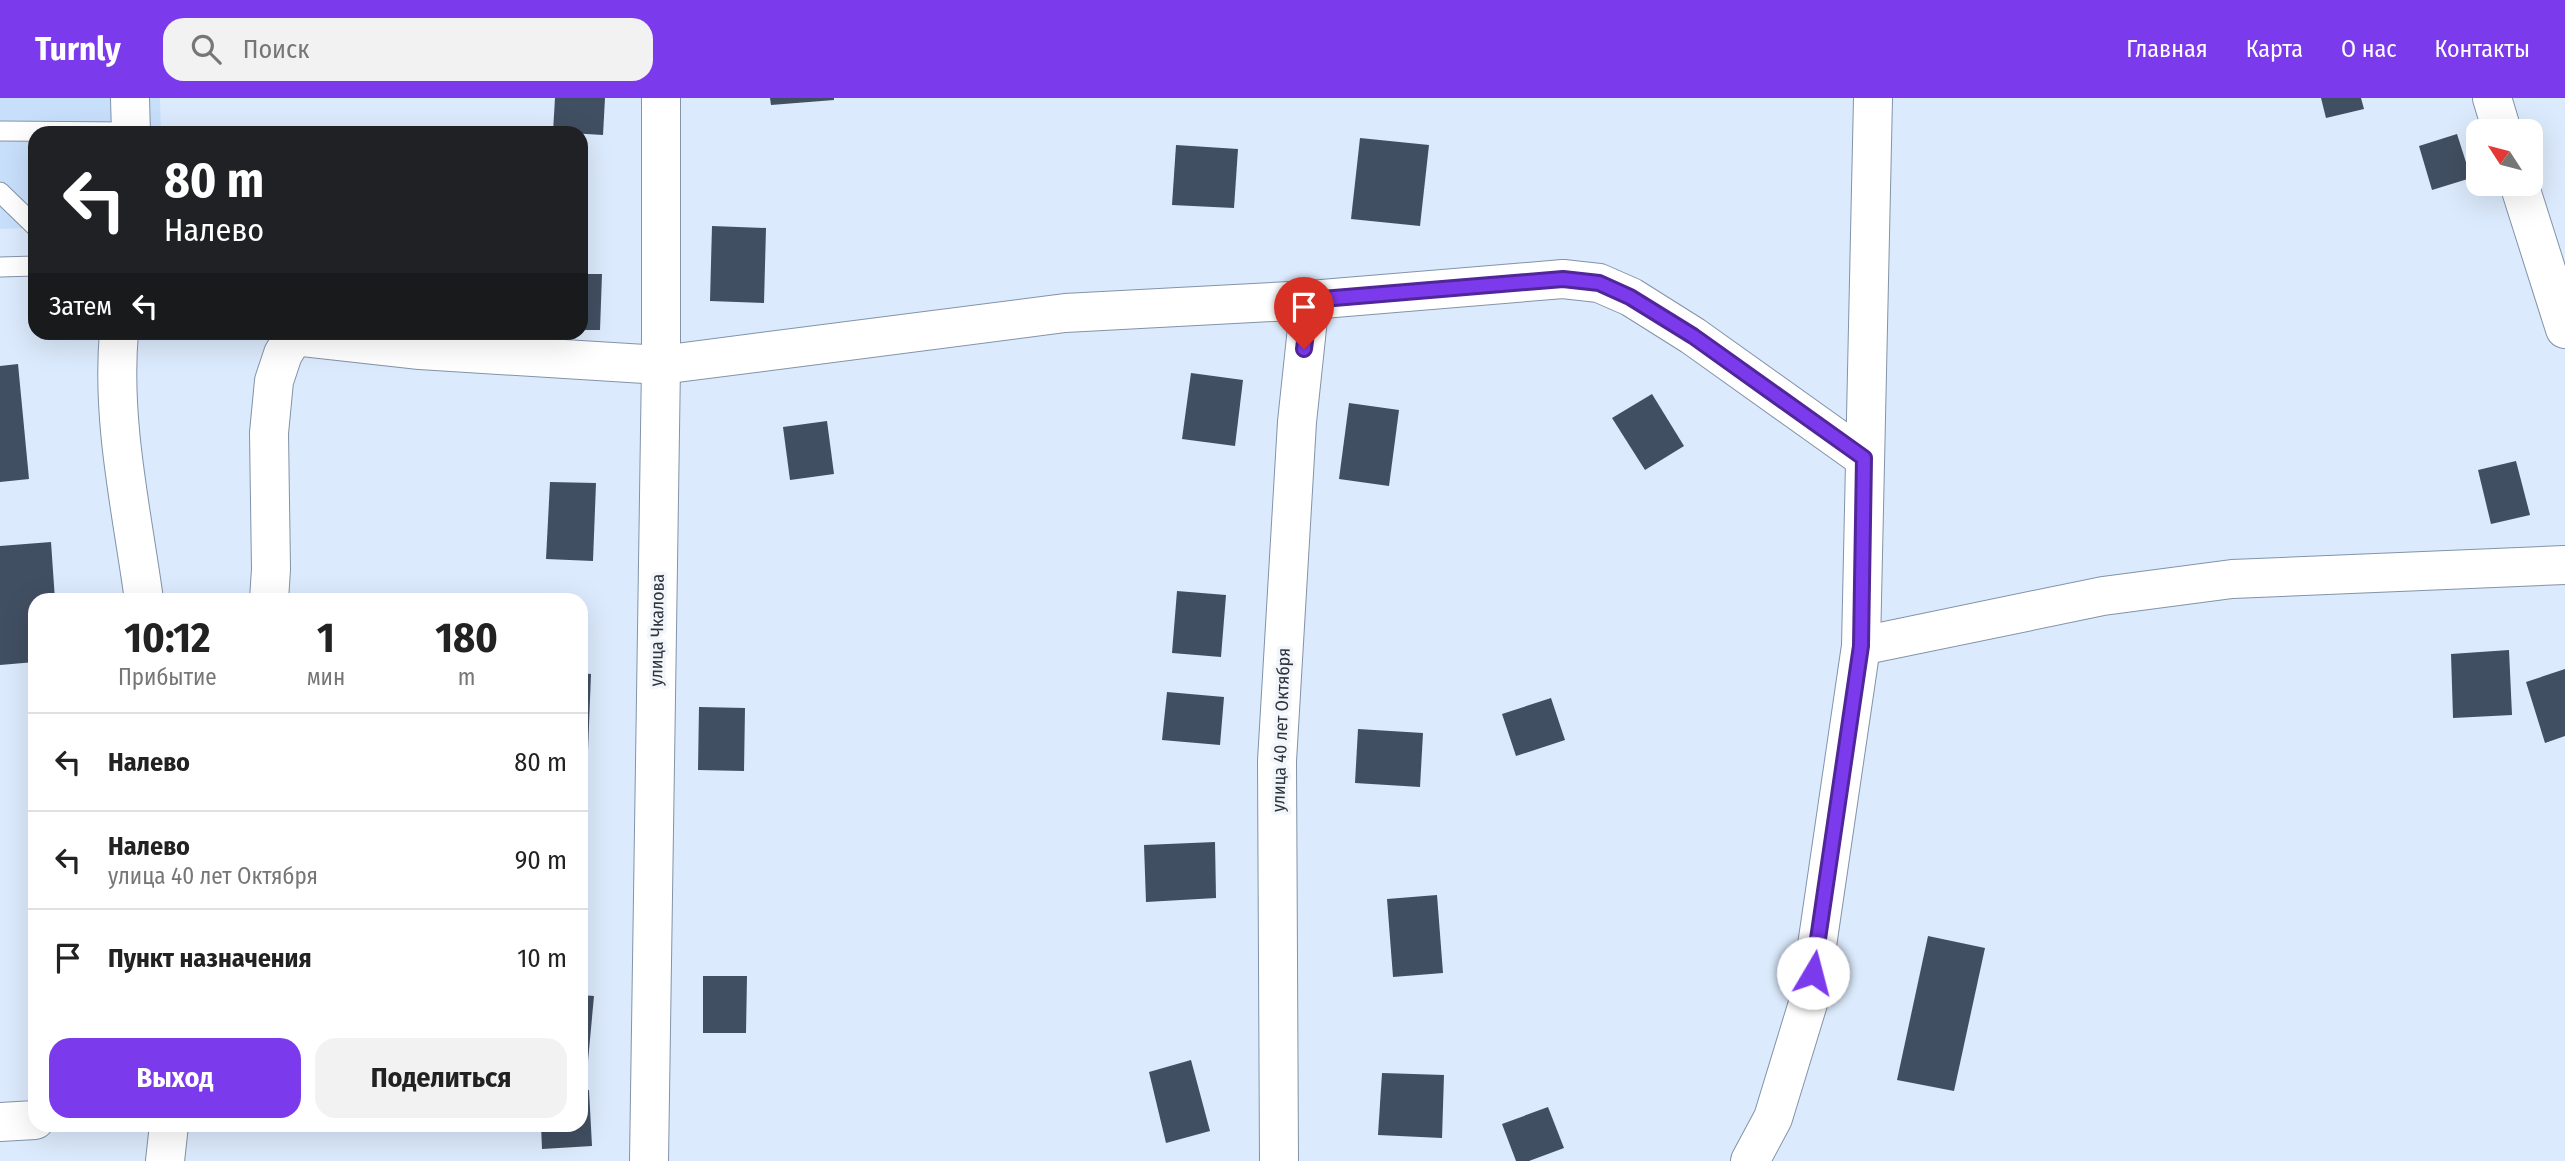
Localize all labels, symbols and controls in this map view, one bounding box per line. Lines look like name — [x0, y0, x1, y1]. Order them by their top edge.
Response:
search box — [163, 18, 653, 81]
text: Turnly — [35, 29, 121, 69]
icon: search — [187, 30, 225, 68]
text: Поиск — [243, 34, 309, 65]
text: Главная — [2126, 35, 2208, 63]
text: Карта — [2246, 35, 2303, 63]
text: О нас — [2341, 35, 2396, 63]
text: Контакты — [2434, 35, 2530, 63]
north arrow — [2466, 119, 2543, 196]
map controls — [2466, 119, 2543, 196]
text: 80 m — [164, 151, 264, 210]
icon: left — [49, 154, 140, 245]
text: Налево — [164, 211, 264, 249]
pin — [1274, 277, 1334, 349]
icon: left — [126, 287, 164, 325]
icon: arrive — [1285, 288, 1323, 326]
text: Затем — [49, 291, 112, 322]
street label: улица Чкалова — [645, 573, 669, 686]
text: 10:12 — [124, 613, 210, 663]
text: 1 — [317, 613, 335, 663]
text: 180 — [435, 613, 498, 663]
street label: улица 40 лет Октября — [1267, 648, 1295, 812]
text: Прибытие — [118, 663, 217, 691]
text: мин — [307, 663, 345, 691]
text: m — [458, 663, 475, 691]
icon: left — [49, 743, 87, 781]
text: Налево — [108, 747, 190, 778]
text: 80 m — [514, 747, 567, 778]
text: Налево — [108, 831, 190, 862]
icon: left — [49, 841, 87, 879]
text: 90 m — [515, 845, 567, 876]
text: улица 40 лет Октября — [108, 862, 318, 890]
position arrow — [1776, 936, 1850, 1010]
icon: arrive — [49, 939, 87, 977]
text: Пункт назначения — [108, 943, 312, 974]
text: 10 m — [517, 943, 567, 974]
button: Выход — [49, 1038, 301, 1118]
button: Поделиться — [315, 1038, 567, 1118]

